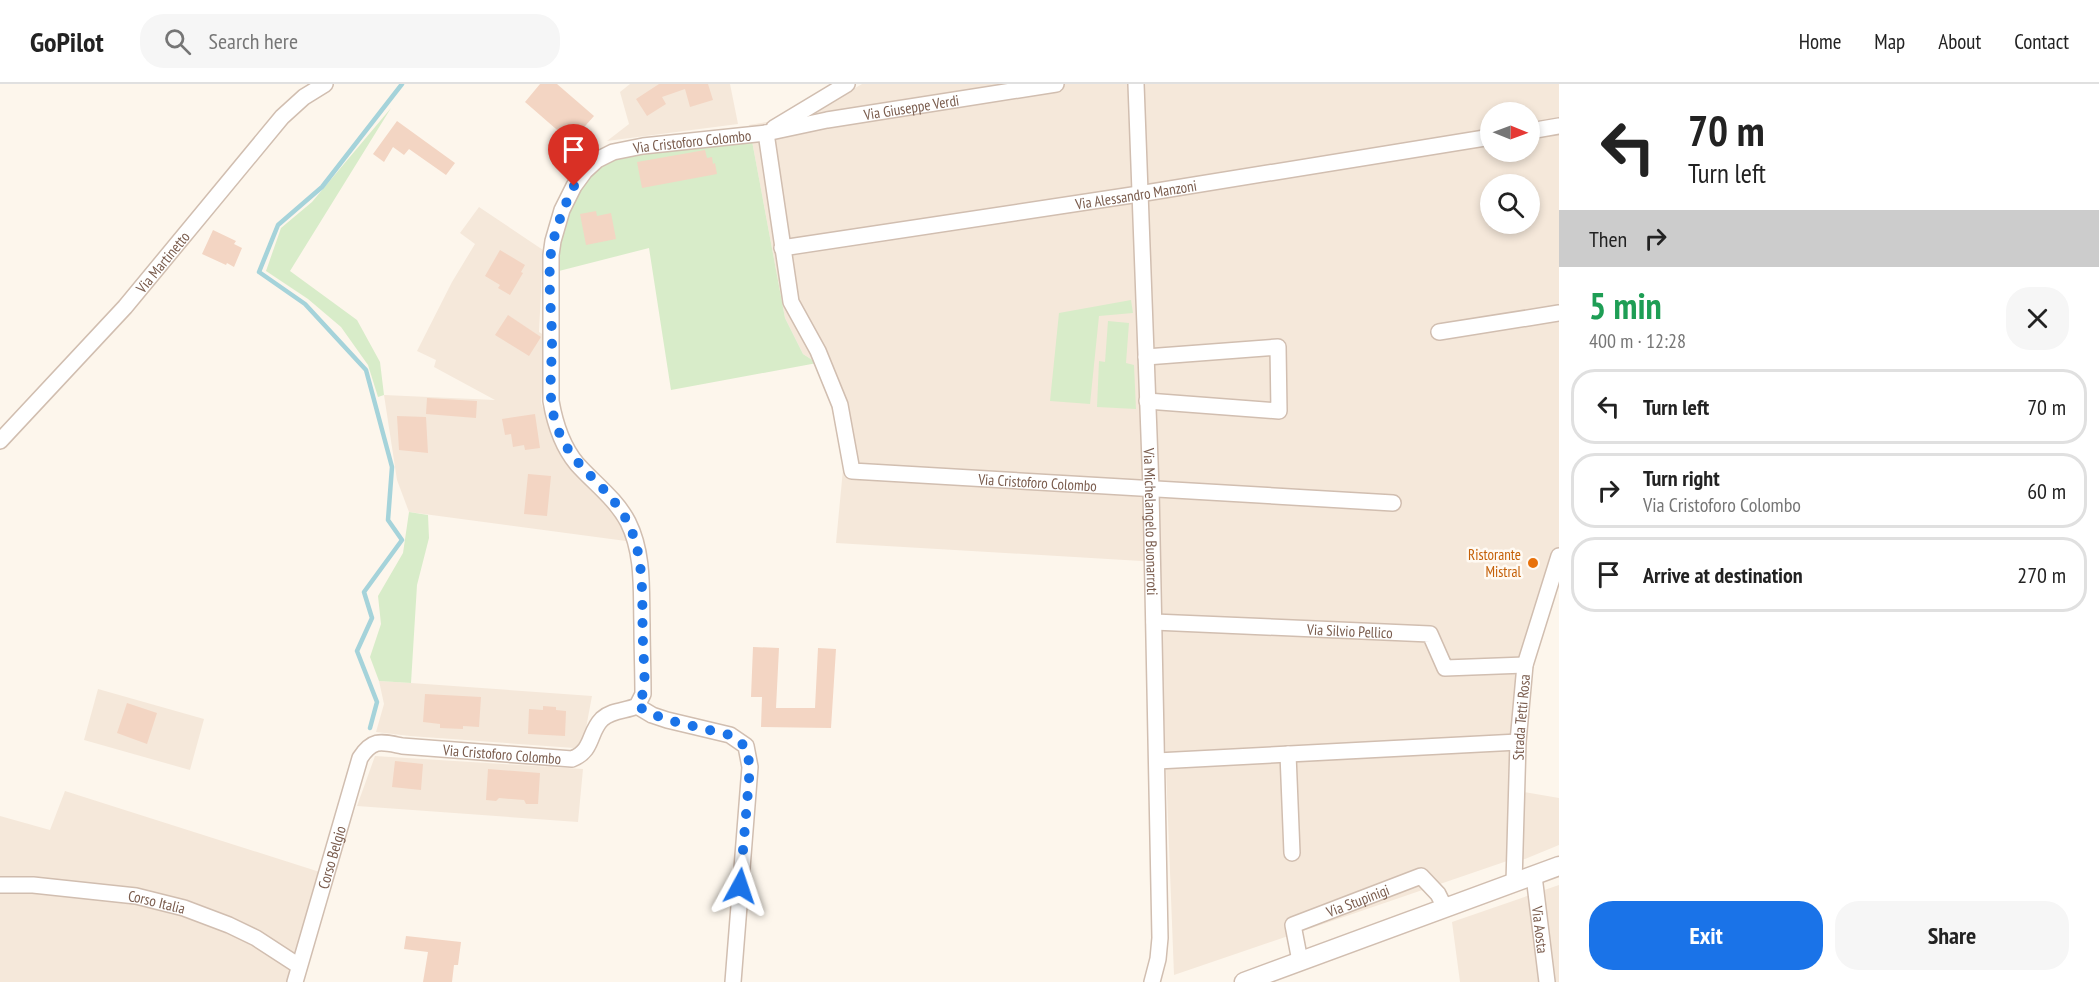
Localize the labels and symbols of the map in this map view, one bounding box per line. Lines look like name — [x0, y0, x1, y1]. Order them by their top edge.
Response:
street label: Via Giuseppe Verdi — [861, 90, 960, 124]
north arrow — [1480, 102, 1540, 162]
pin — [548, 124, 599, 186]
street label: Via Cristoforo Colombo — [630, 125, 752, 157]
street label: Via Alessandro Manzoni — [1073, 175, 1198, 213]
street label: Via Martinetto — [131, 227, 193, 297]
street label: Via Michelangelo Buonarroti — [1140, 447, 1163, 595]
street label: Via Cristoforo Colombo — [977, 469, 1097, 495]
place label: Ristorante Mistral — [1468, 545, 1521, 581]
marker: Ristorante Mistral — [1526, 556, 1540, 570]
street label: Via Silvio Pellico — [1306, 619, 1393, 642]
street label: Strada Tetti Rosa — [1508, 673, 1534, 760]
street label: Via Cristoforo Colombo — [441, 740, 562, 768]
street label: Corso Belgio — [313, 823, 349, 891]
position arrow — [708, 854, 772, 918]
street label: Via Stupinigi — [1323, 880, 1392, 921]
street label: Corso Italia — [127, 886, 187, 917]
street label: Via Aosta — [1528, 904, 1553, 954]

